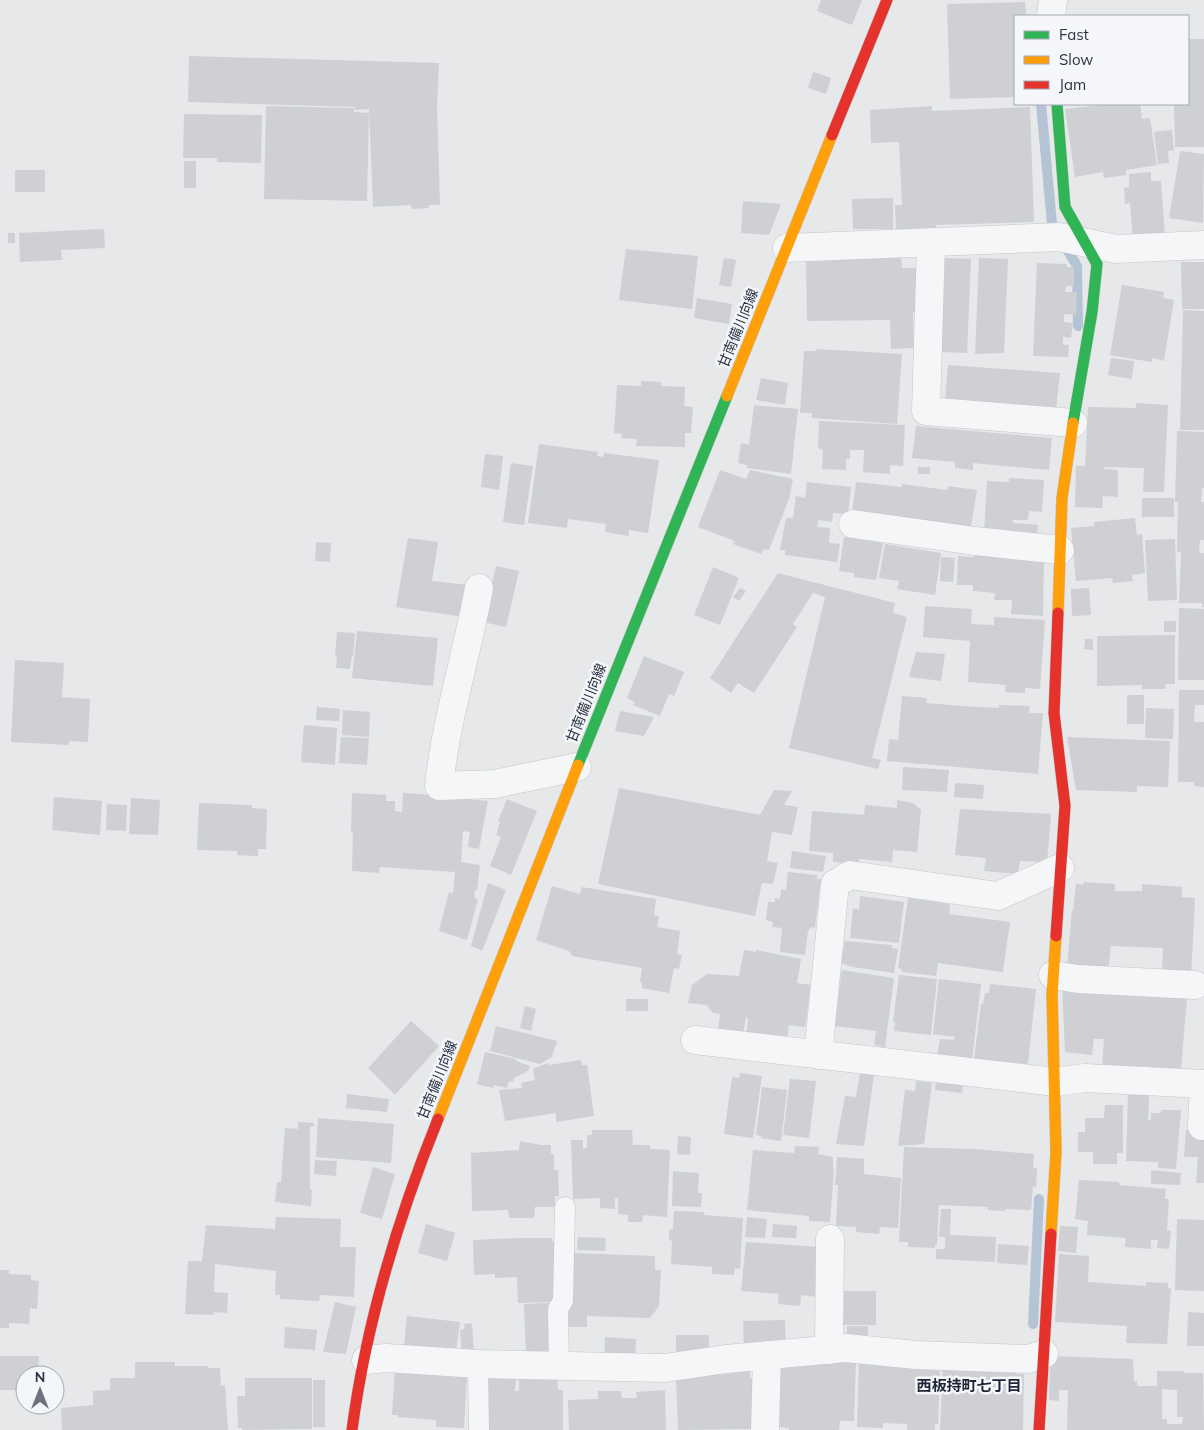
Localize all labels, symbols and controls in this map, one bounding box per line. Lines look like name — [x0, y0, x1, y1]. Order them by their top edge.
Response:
legend — [1014, 15, 1189, 105]
text: Fast — [1059, 25, 1089, 44]
text: Slow — [1059, 50, 1093, 69]
text: Jam — [1059, 75, 1086, 94]
street label: 甘南備川向線 — [714, 286, 762, 370]
street label: 甘南備川向線 — [562, 661, 610, 745]
street label: 甘南備川向線 — [413, 1038, 461, 1122]
north arrow — [15, 1365, 65, 1415]
text: N — [35, 1368, 45, 1386]
district label: 西板持町七丁目 — [916, 1376, 1022, 1395]

